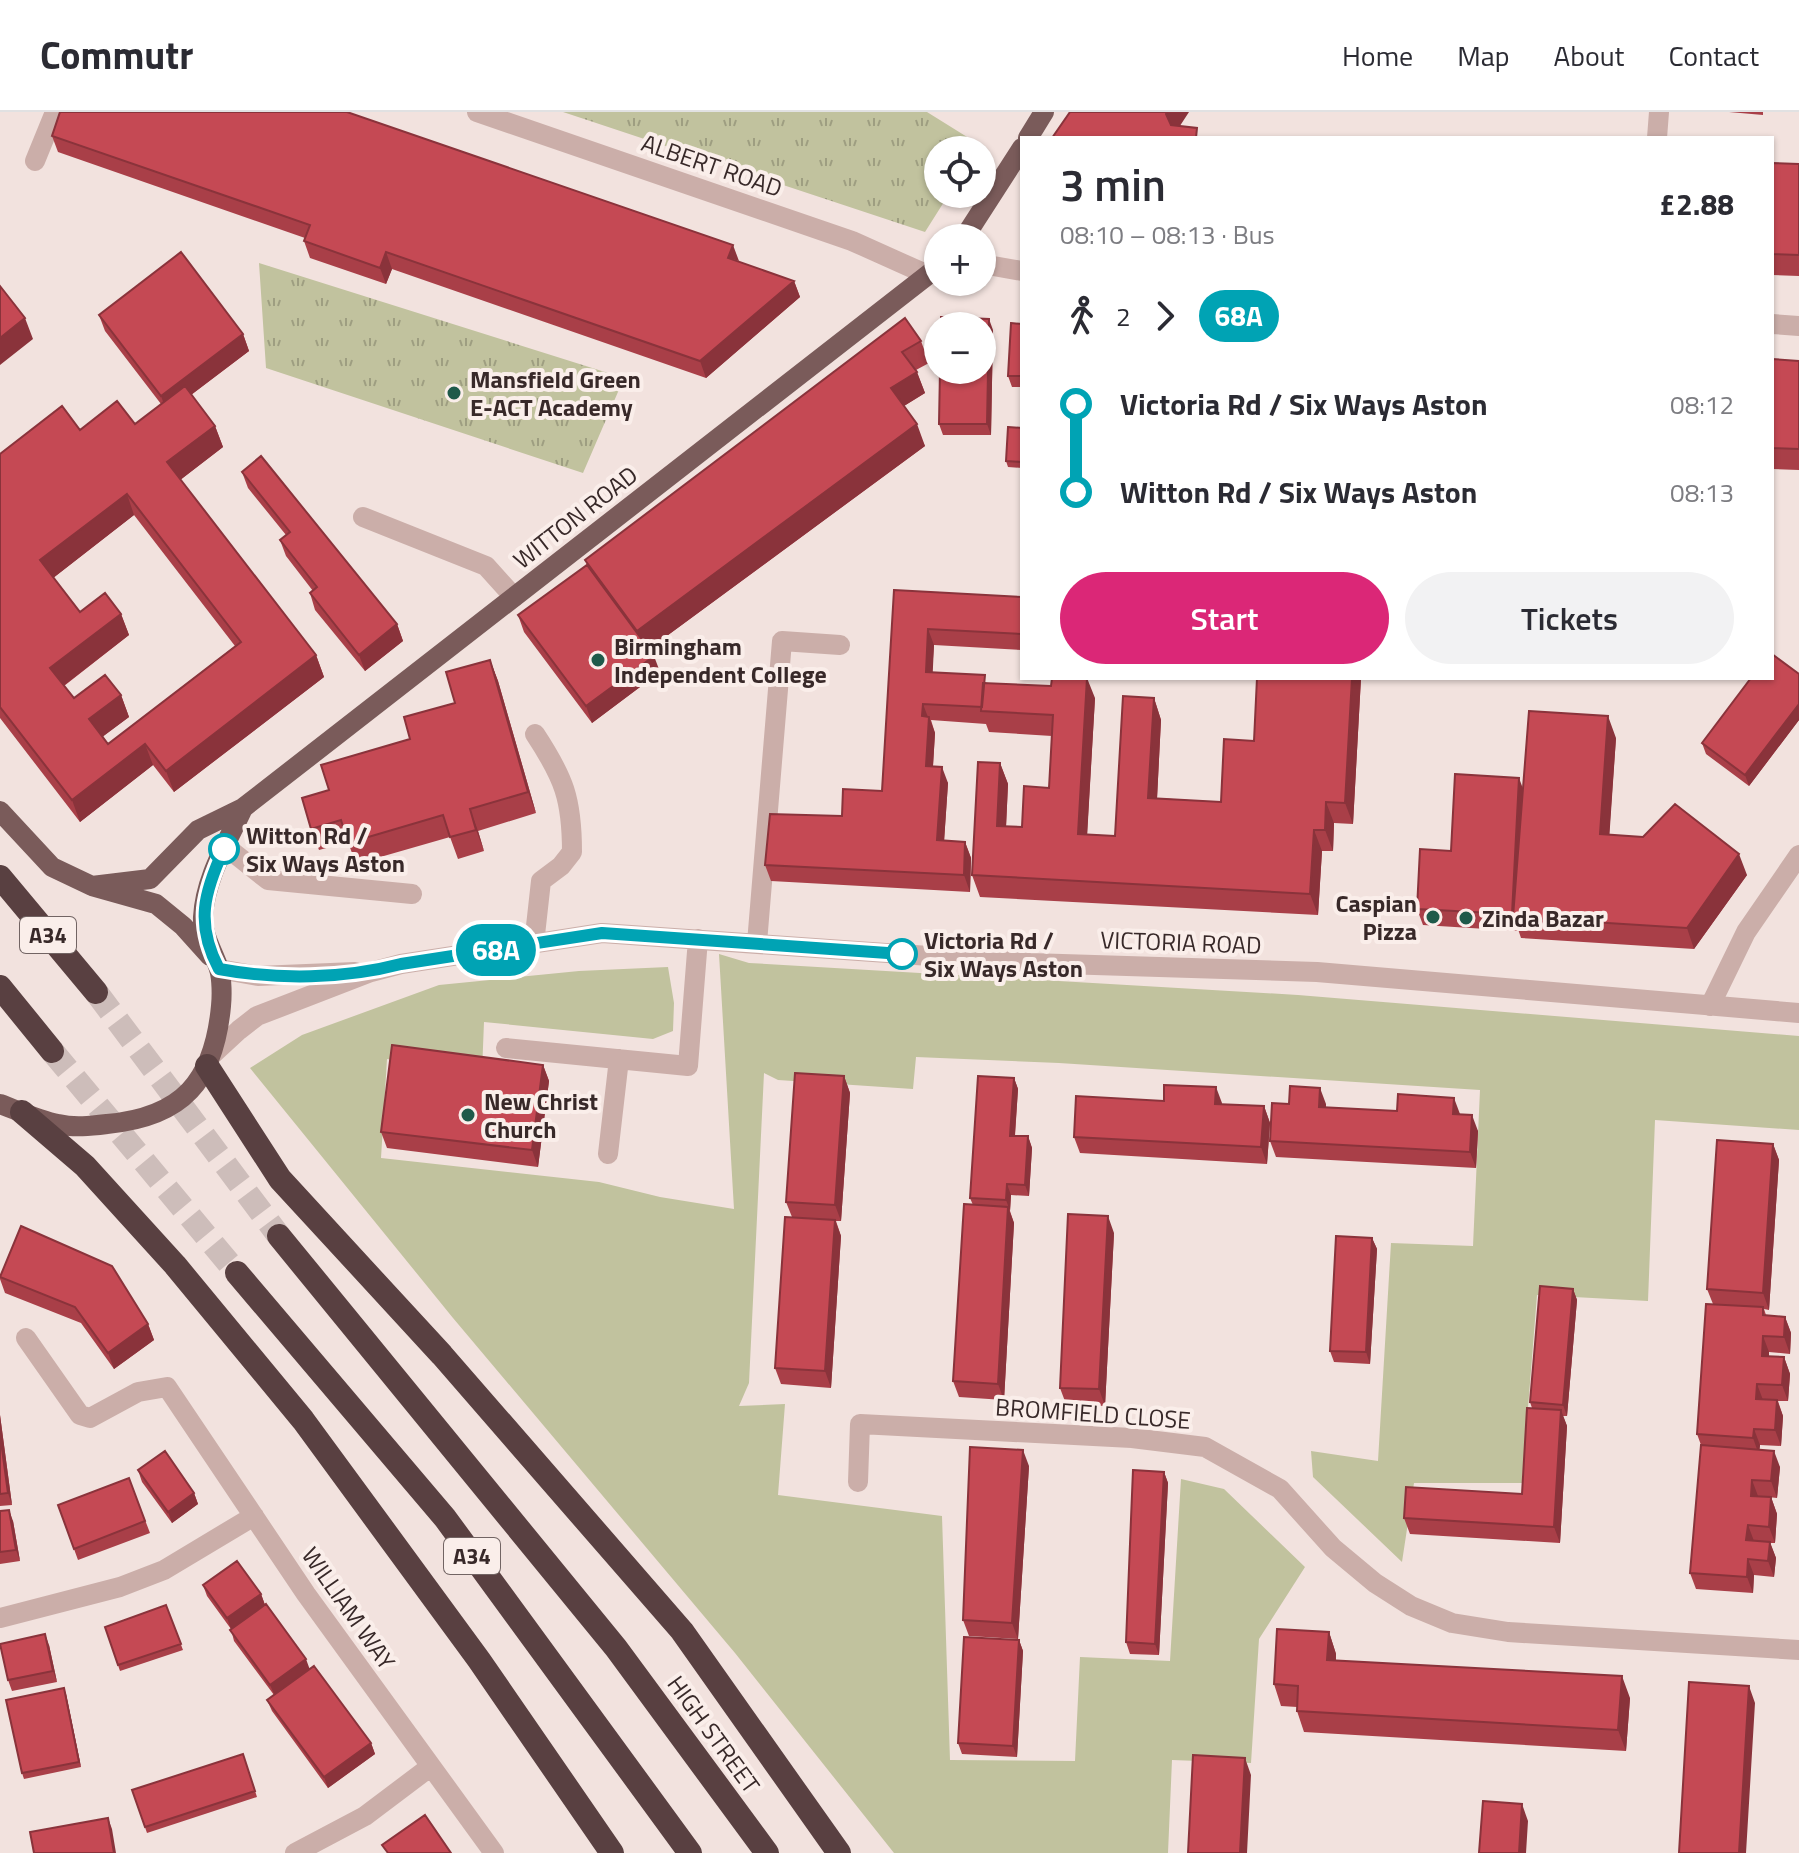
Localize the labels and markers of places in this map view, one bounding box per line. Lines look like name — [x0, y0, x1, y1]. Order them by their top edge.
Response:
place label: Mansfield Green E-ACT Academy — [470, 361, 641, 425]
marker: Mansfield Green E-ACT Academy — [445, 384, 463, 402]
place label: Birmingham Independent College — [614, 628, 827, 692]
marker: Birmingham Independent College — [589, 651, 607, 669]
place label: Witton Rd / Six Ways Aston — [246, 817, 405, 881]
marker: Witton Rd / Six Ways Aston — [209, 834, 239, 864]
place label: Caspian Pizza — [1336, 885, 1417, 949]
place label: Zinda Bazar — [1482, 900, 1604, 936]
marker: Caspian Pizza — [1424, 908, 1442, 926]
marker: Zinda Bazar — [1457, 909, 1475, 927]
place label: Victoria Rd / Six Ways Aston — [924, 922, 1083, 986]
marker: Victoria Rd / Six Ways Aston — [887, 939, 917, 969]
place label: New Christ Church — [484, 1083, 598, 1147]
marker: New Christ Church — [459, 1106, 477, 1124]

